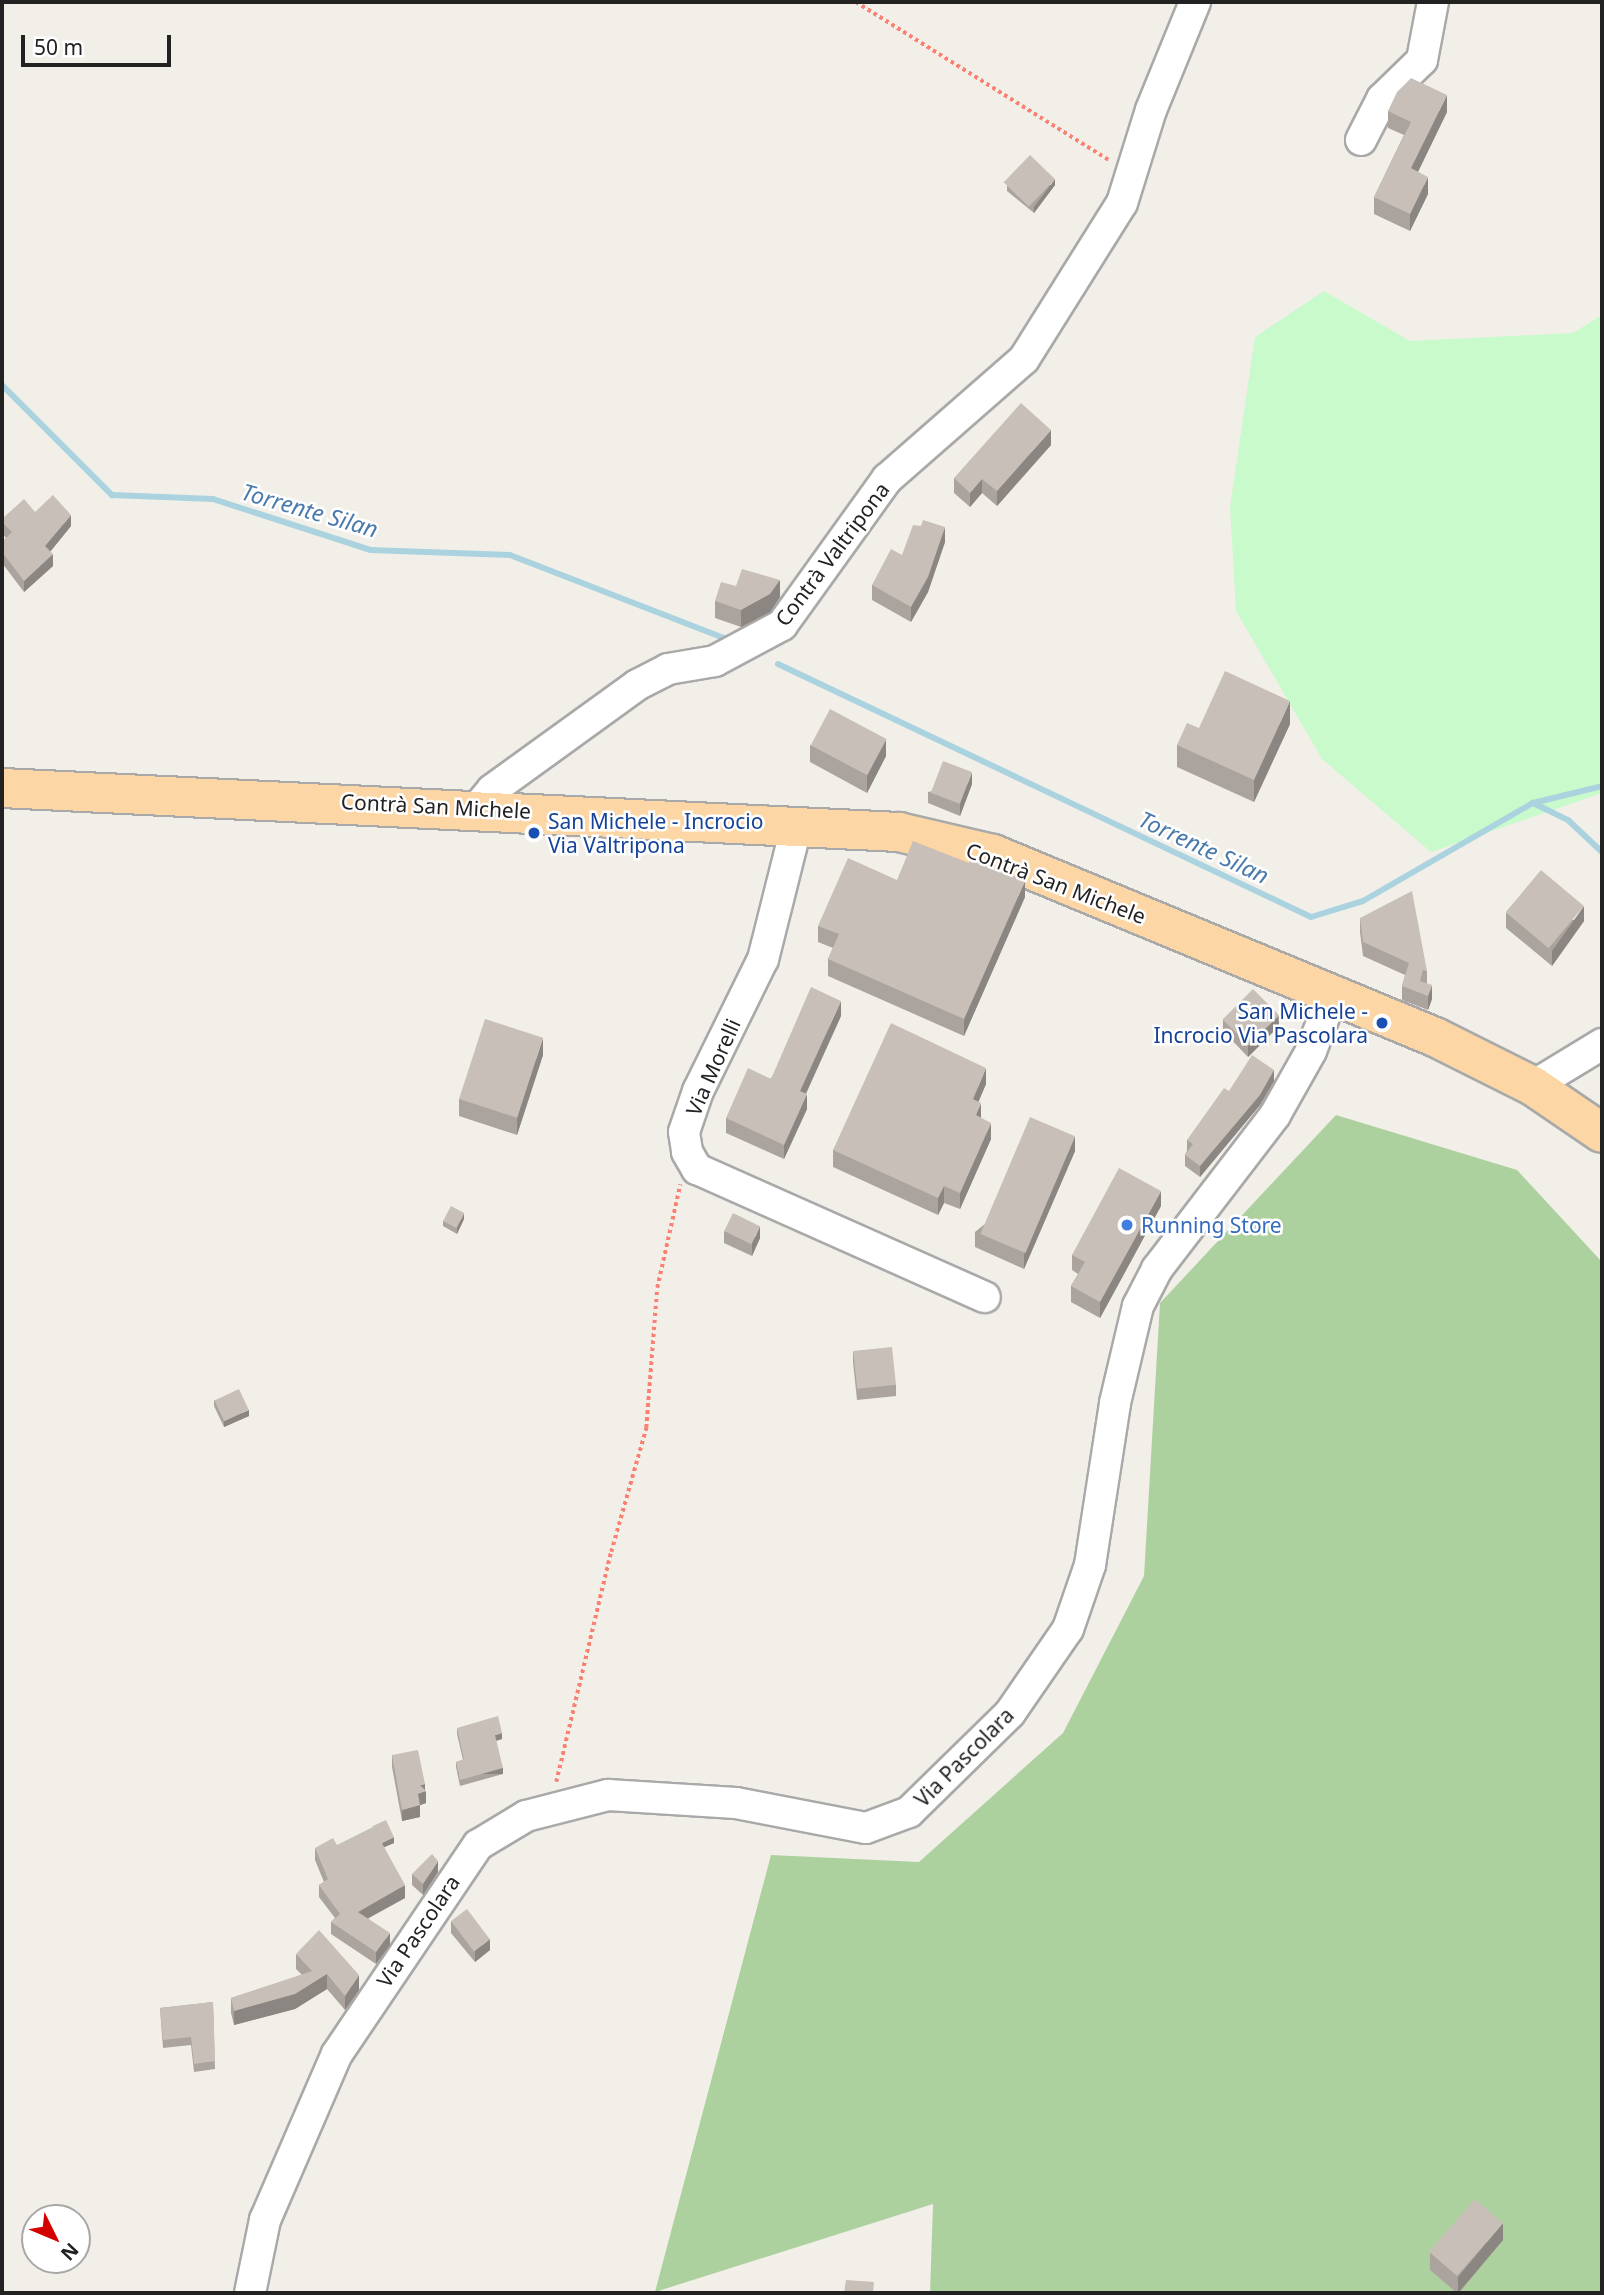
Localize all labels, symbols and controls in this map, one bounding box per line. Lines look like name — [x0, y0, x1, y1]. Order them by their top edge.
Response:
scale bar — [24, 21, 175, 65]
text: 50 m — [34, 33, 83, 61]
water label: Torrente Silan — [239, 477, 381, 543]
street label: Contrà Valtripona — [770, 477, 894, 631]
street label: Contrà San Michele — [340, 788, 532, 824]
water label: Torrente Silan — [1135, 805, 1273, 889]
place label: San Michele - Incrocio Via Valtripona — [548, 808, 763, 858]
marker: San Michele - Incrocio Via Valtripona — [526, 825, 542, 841]
street label: Contrà San Michele — [963, 837, 1149, 929]
place label: San Michele - Incrocio Via Pascolara — [1153, 998, 1368, 1048]
street label: Via Morelli — [680, 1015, 746, 1119]
marker: San Michele - Incrocio Via Pascolara — [1374, 1015, 1390, 1031]
place label: Running Store — [1141, 1212, 1282, 1238]
marker: Running Store — [1119, 1217, 1135, 1233]
street label: Via Pascolara — [909, 1702, 1019, 1812]
street label: Via Pascolara — [371, 1870, 465, 1992]
north arrow — [21, 2204, 91, 2274]
text: N — [55, 2237, 85, 2266]

